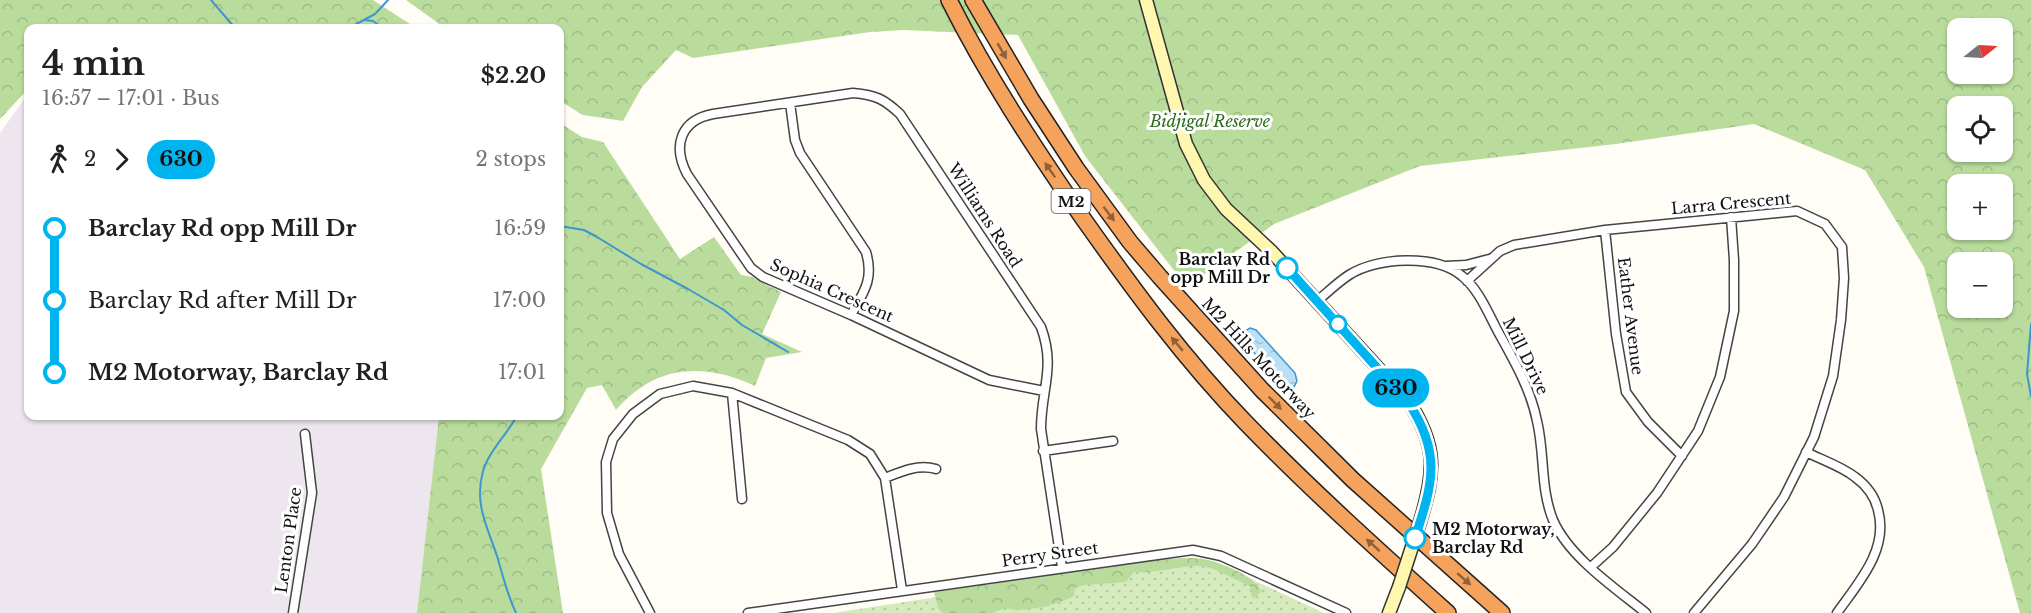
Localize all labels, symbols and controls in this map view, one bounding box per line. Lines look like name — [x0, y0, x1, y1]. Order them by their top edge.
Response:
north arrow — [1947, 18, 2013, 84]
map controls — [1947, 18, 2013, 318]
text: 4 min — [42, 43, 145, 84]
one-way arrow — [997, 43, 1007, 60]
text: $2.20 — [481, 62, 546, 89]
text: 16:57 – 17:01 · Bus — [42, 86, 220, 110]
button: locate — [1947, 96, 2013, 162]
park label: Bidjigal Reserve — [1149, 111, 1271, 131]
icon: walk — [42, 143, 75, 176]
icon: forward — [105, 143, 138, 176]
text: 630 — [159, 146, 203, 172]
text: 2 — [84, 147, 96, 171]
text: 2 stops — [476, 147, 546, 171]
street label: Williams Road — [943, 158, 1026, 271]
one-way arrow — [1044, 162, 1056, 178]
button: + — [1947, 174, 2013, 240]
street label: Larra Crescent — [1670, 188, 1792, 218]
road number: M2 — [1052, 189, 1090, 213]
one-way arrow — [1103, 206, 1115, 221]
text: Barclay Rd opp Mill Dr — [88, 215, 356, 242]
text: 16:59 — [494, 216, 546, 240]
place label: Barclay Rd opp Mill Dr — [1170, 249, 1270, 287]
button: − — [1947, 252, 2013, 318]
street label: Sophia Crescent — [767, 254, 897, 326]
street label: Eather Avenue — [1614, 256, 1648, 376]
marker: Barclay Rd opp Mill Dr — [1276, 257, 1298, 279]
text: Barclay Rd after Mill Dr — [88, 287, 356, 314]
text: 17:00 — [493, 288, 546, 312]
street label: M2 Hills Motorway — [1198, 293, 1321, 423]
street label: Mill Drive — [1499, 314, 1553, 398]
unlabelled marker — [1329, 315, 1347, 333]
one-way arrow — [1171, 337, 1183, 352]
text: M2 Motorway, Barclay Rd — [88, 359, 388, 386]
text: 17:01 — [498, 360, 546, 384]
line badge: 630 — [1362, 368, 1430, 408]
text: 630 — [1374, 375, 1418, 401]
one-way arrow — [1268, 395, 1282, 409]
street label: Lenton Place — [271, 486, 305, 594]
place label: M2 Motorway, Barclay Rd — [1432, 519, 1555, 557]
marker: M2 Motorway, Barclay Rd — [1404, 527, 1426, 549]
street label: Perry Street — [1000, 537, 1100, 571]
one-way arrow — [1366, 538, 1381, 552]
one-way arrow — [1456, 572, 1471, 586]

